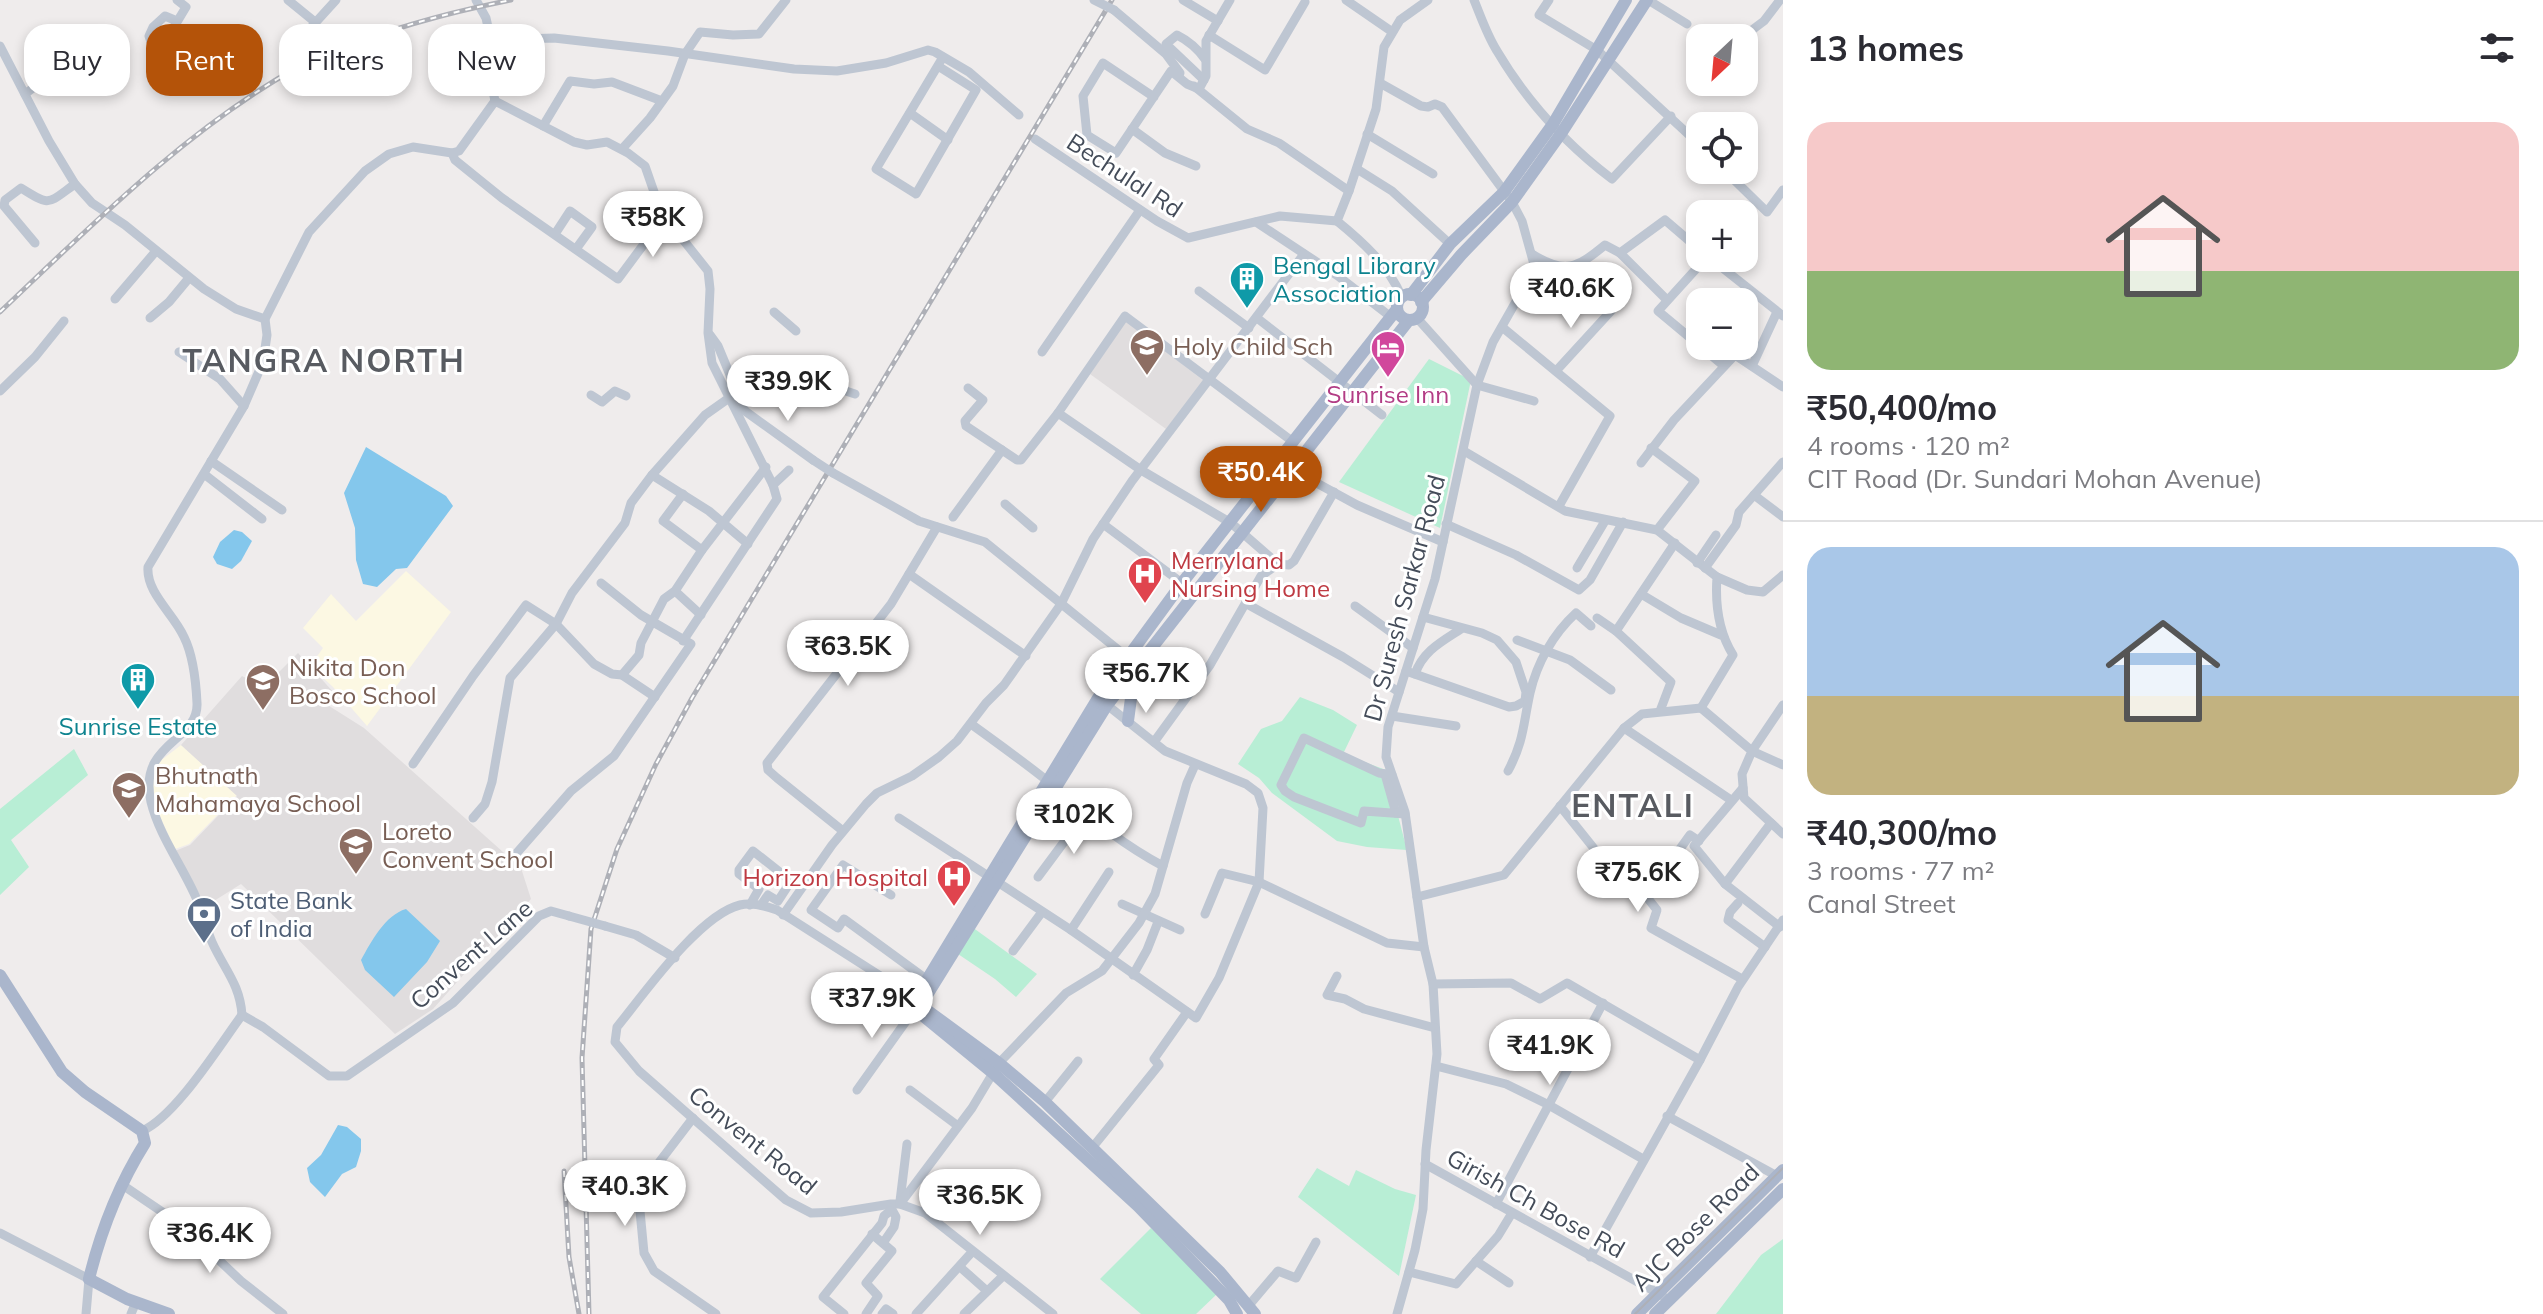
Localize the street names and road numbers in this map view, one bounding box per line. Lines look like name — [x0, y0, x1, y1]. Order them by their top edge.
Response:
street label: Bechulal Rd — [1061, 126, 1189, 224]
street label: Dr Suresh Sarkar Road — [1357, 471, 1451, 725]
street label: Convent Lane — [404, 893, 538, 1015]
street label: Convent Road — [683, 1079, 823, 1201]
street label: Girish Ch Bose Rd — [1442, 1142, 1630, 1264]
street label: AJC Bose Road — [1625, 1157, 1765, 1297]

